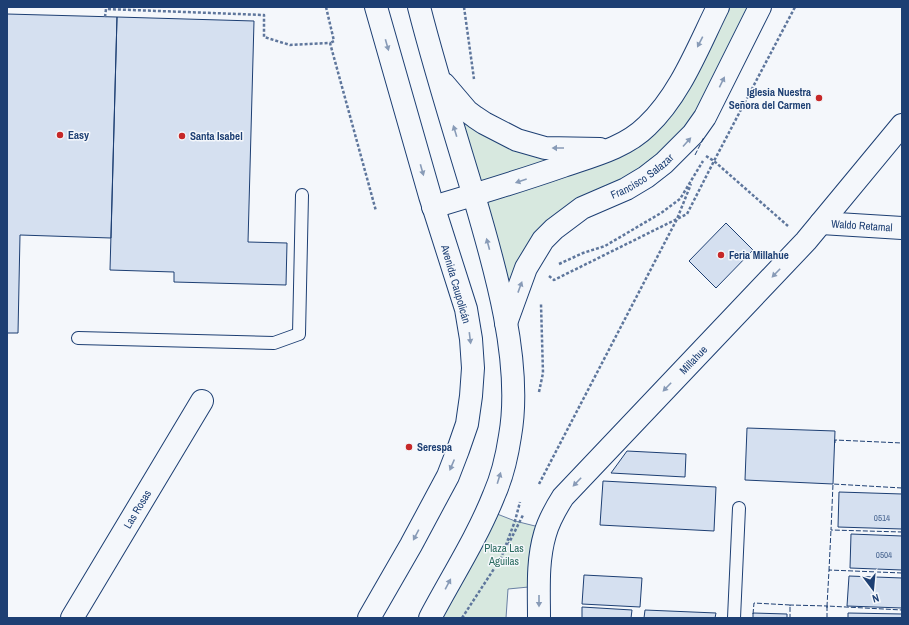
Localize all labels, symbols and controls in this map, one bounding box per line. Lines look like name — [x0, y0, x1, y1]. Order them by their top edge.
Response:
one-way arrow — [697, 36, 703, 48]
one-way arrow — [384, 39, 390, 51]
one-way arrow — [719, 77, 726, 88]
place label: Iglesia Nuestra Señora del Carmen — [729, 85, 811, 112]
marker: Iglesia Nuestra Señora del Carmen — [814, 93, 824, 103]
one-way arrow — [452, 125, 458, 137]
place label: Easy — [68, 128, 89, 142]
place label: Santa Isabel — [190, 129, 243, 143]
marker: Easy — [55, 130, 65, 140]
marker: Santa Isabel — [177, 131, 187, 141]
one-way arrow — [682, 136, 691, 147]
one-way arrow — [551, 145, 564, 151]
street label: Francisco Salazar — [608, 151, 676, 202]
one-way arrow — [419, 164, 425, 176]
one-way arrow — [515, 178, 527, 184]
street label: Waldo Retamal — [831, 217, 893, 234]
one-way arrow — [485, 238, 491, 250]
street label: Avenida Caupolicán — [438, 242, 474, 325]
place label: Feria Millahue — [729, 248, 789, 262]
marker: Feria Millahue — [716, 250, 726, 260]
one-way arrow — [771, 268, 781, 278]
one-way arrow — [517, 280, 523, 292]
one-way arrow — [467, 332, 473, 344]
street label: Millahue — [676, 343, 710, 377]
one-way arrow — [663, 383, 672, 392]
place label: Serespa — [417, 440, 452, 454]
marker: Serespa — [404, 442, 414, 452]
one-way arrow — [449, 460, 455, 472]
one-way arrow — [496, 472, 502, 484]
one-way arrow — [573, 476, 582, 487]
street label: Las Rosas — [120, 487, 154, 531]
house number: 0514 — [874, 512, 890, 524]
one-way arrow — [413, 529, 419, 541]
park label: Plaza Las Aguilas — [484, 541, 524, 568]
house number: 0504 — [876, 549, 892, 561]
north arrow — [853, 569, 893, 609]
one-way arrow — [445, 578, 452, 590]
text: N — [871, 591, 881, 606]
one-way arrow — [536, 595, 542, 608]

